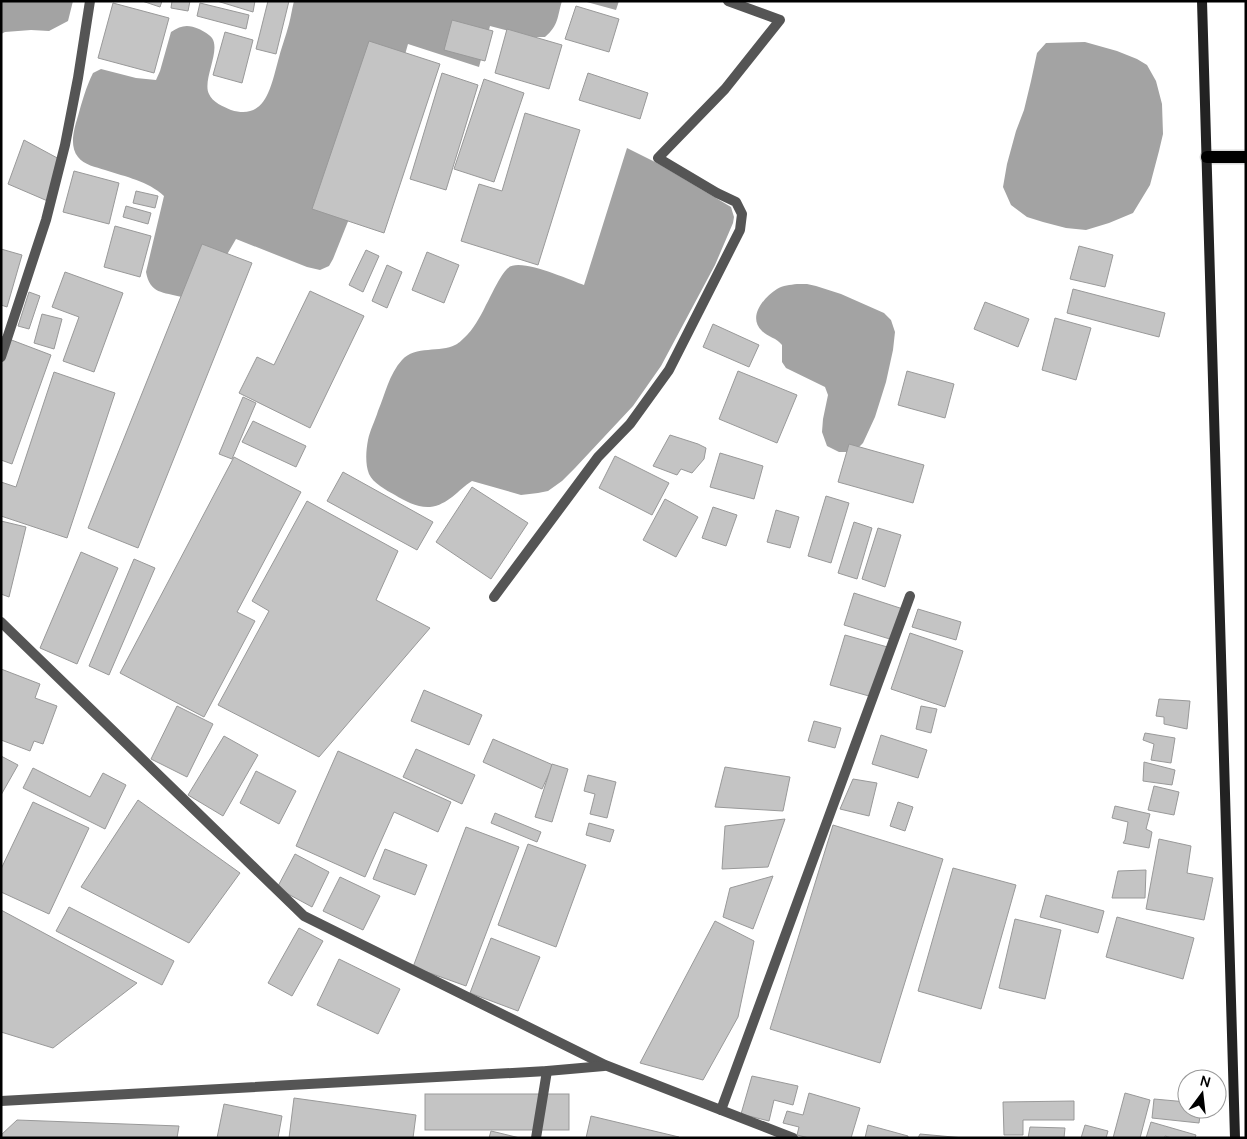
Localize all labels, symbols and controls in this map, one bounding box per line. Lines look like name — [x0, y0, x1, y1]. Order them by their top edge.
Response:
north arrow — [1177, 1069, 1227, 1119]
text: N — [1198, 1070, 1213, 1091]

